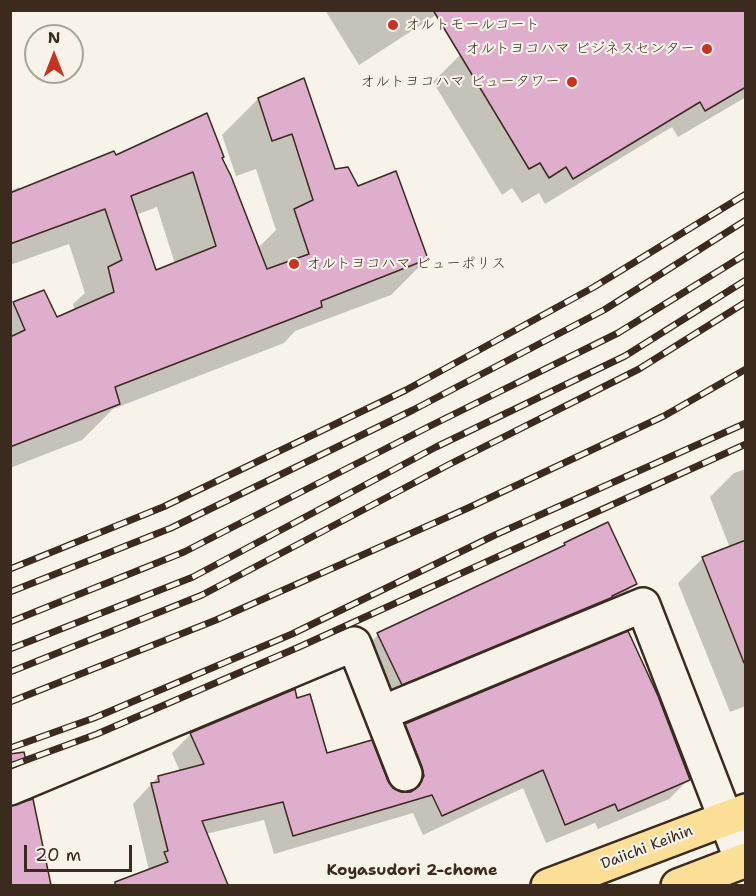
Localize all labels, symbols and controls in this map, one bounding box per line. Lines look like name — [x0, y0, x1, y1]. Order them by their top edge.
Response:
place label: オルトモールコート — [405, 16, 540, 34]
marker: オルトモールコート — [386, 18, 400, 32]
north arrow — [24, 24, 84, 84]
text: N — [48, 27, 60, 48]
place label: オルトヨコハマ ビジネスセンター — [465, 40, 695, 58]
marker: オルトヨコハマ ビジネスセンター — [700, 42, 714, 56]
place label: オルトヨコハマ ビュータワー — [360, 73, 560, 91]
marker: オルトヨコハマ ビュータワー — [565, 75, 579, 89]
place label: オルトヨコハマ ビューポリス — [306, 255, 506, 273]
marker: オルトヨコハマ ビューポリス — [287, 257, 301, 271]
street label: Daiichi Keihin — [599, 822, 695, 874]
scale bar — [27, 833, 135, 871]
text: 20 m — [35, 843, 81, 867]
district label: Koyasudori 2-chome — [326, 861, 498, 881]

